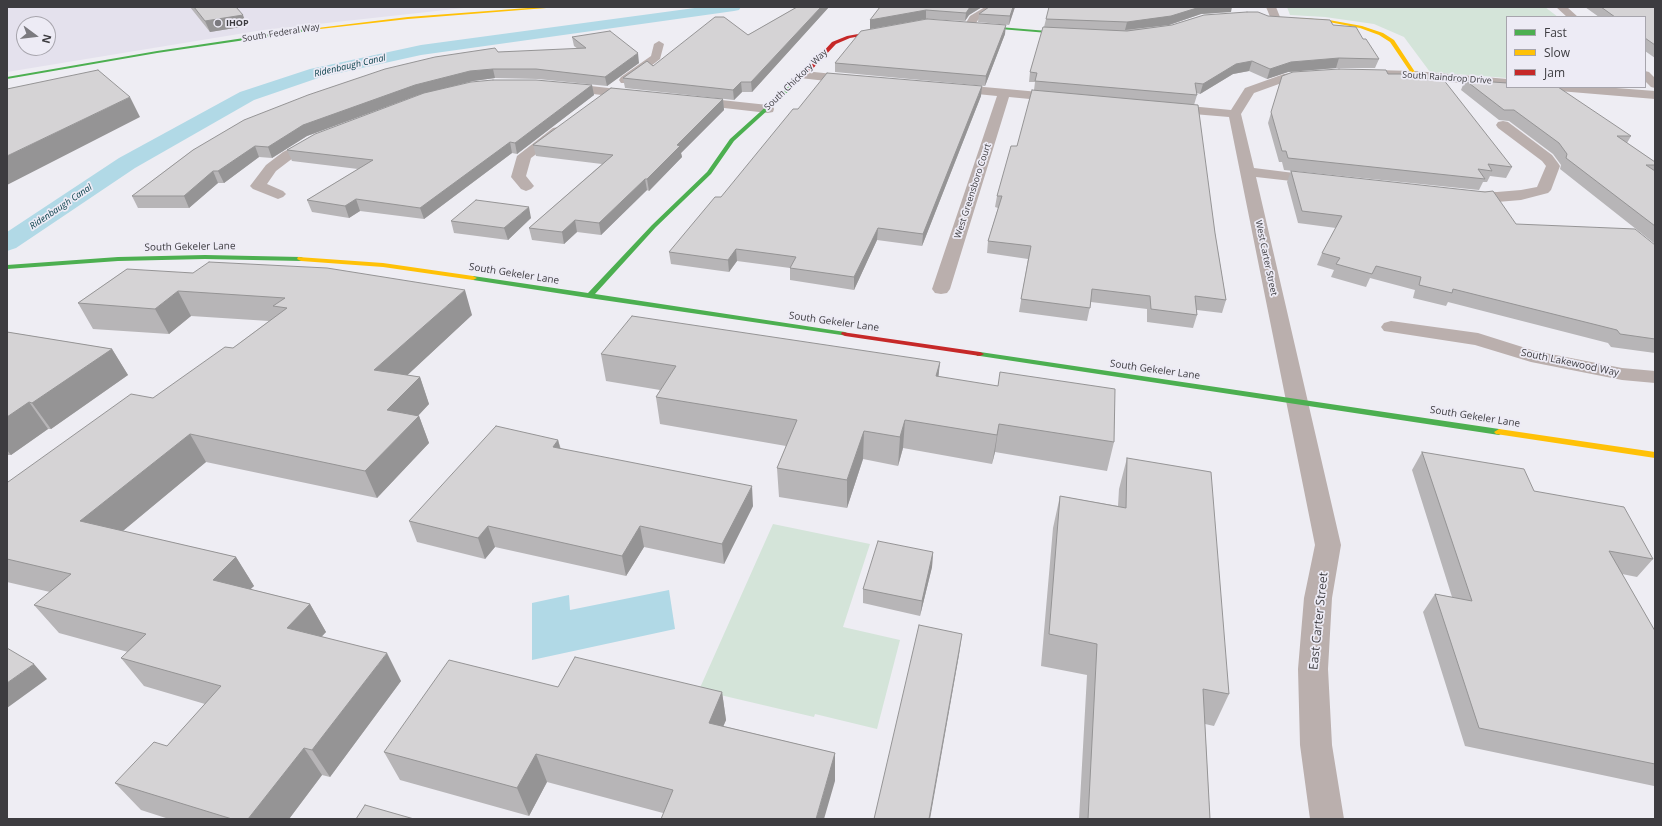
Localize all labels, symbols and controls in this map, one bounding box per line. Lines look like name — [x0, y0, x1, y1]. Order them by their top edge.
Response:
north arrow — [16, 16, 56, 56]
legend — [1506, 16, 1646, 88]
marker: IHOP — [213, 18, 223, 28]
place label: IHOP — [226, 18, 249, 28]
street label: South Federal Way — [241, 22, 321, 44]
text: Fast — [1544, 24, 1567, 41]
text: N — [39, 33, 56, 45]
text: Slow — [1544, 44, 1570, 61]
street label: South Chickory Way — [762, 47, 830, 113]
water label: Ridenbaugh Canal — [313, 53, 387, 79]
text: Jam — [1544, 64, 1565, 81]
street label: South Raindrop Drive — [1402, 69, 1492, 87]
street label: West Greensboro Court — [953, 142, 993, 240]
water label: Ridenbaugh Canal — [28, 182, 94, 232]
street label: West Carter Street — [1253, 219, 1279, 297]
street label: South Gekeler Lane — [144, 240, 236, 254]
street label: South Gekeler Lane — [468, 261, 560, 287]
street label: South Gekeler Lane — [788, 310, 880, 334]
street label: South Lakewood Way — [1520, 347, 1620, 379]
street label: South Gekeler Lane — [1109, 358, 1201, 382]
street label: South Gekeler Lane — [1429, 404, 1521, 430]
street label: East Carter Street — [1307, 571, 1331, 671]

